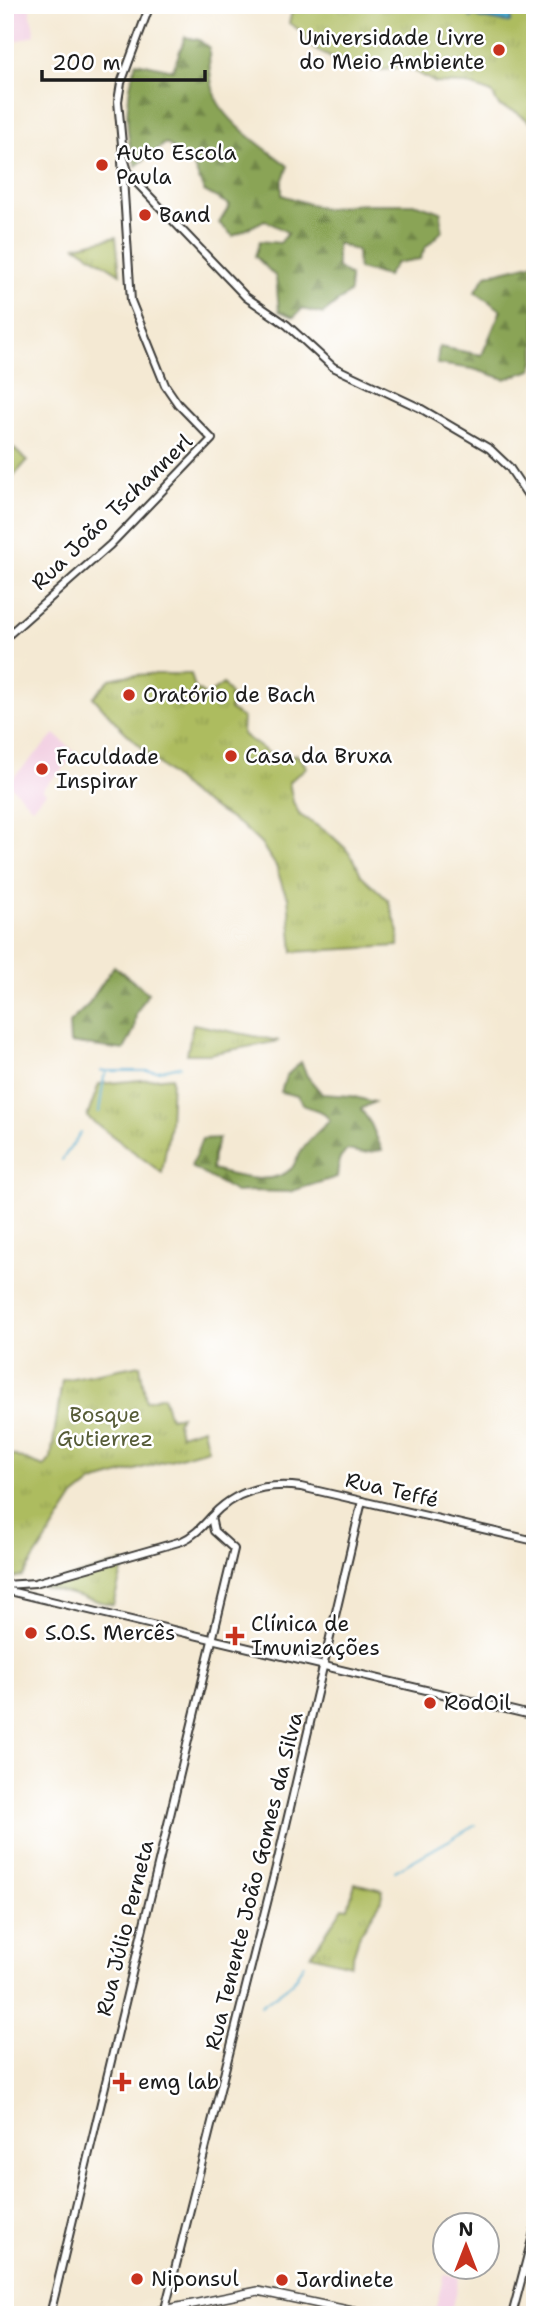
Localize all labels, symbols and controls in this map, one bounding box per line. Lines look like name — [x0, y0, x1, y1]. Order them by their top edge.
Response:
place label: Universidade Livre do Meio Ambiente — [299, 24, 485, 76]
scale bar — [42, 38, 205, 82]
marker: Universidade Livre do Meio Ambiente — [491, 42, 507, 58]
text: 200 m — [52, 49, 121, 77]
place label: Auto Escola Paula — [116, 139, 236, 191]
marker: Auto Escola Paula — [94, 157, 110, 173]
place label: Band — [159, 201, 210, 229]
marker: Band — [137, 207, 153, 223]
street label: Rua João Tschannerl — [26, 427, 199, 596]
place label: Oratório de Bach — [143, 681, 316, 709]
marker: Oratório de Bach — [121, 687, 137, 703]
place label: Casa da Bruxa — [245, 742, 392, 770]
place label: Faculdade Inspirar — [56, 743, 159, 795]
marker: Casa da Bruxa — [223, 748, 239, 764]
marker: Faculdade Inspirar — [34, 761, 50, 777]
park label: Bosque Gutierrez — [57, 1401, 153, 1453]
street label: Rua Teffé — [343, 1466, 441, 1514]
place label: Clínica de Imunizações — [251, 1610, 380, 1662]
place label: S.O.S. Mercês — [45, 1619, 175, 1647]
marker: S.O.S. Mercês — [23, 1625, 39, 1641]
marker: Clínica de Imunizações — [225, 1626, 245, 1646]
place label: RodOil — [444, 1689, 512, 1717]
marker: RodOil — [422, 1695, 438, 1711]
street label: Rua Tenente João Gomes da Silva — [198, 1709, 310, 2053]
street label: Rua Júlio Perneta — [90, 1837, 160, 2019]
place label: emg lab — [138, 2068, 219, 2096]
marker: emg lab — [112, 2072, 132, 2092]
north arrow — [432, 2212, 502, 2282]
text: N — [458, 2217, 474, 2242]
place label: Niponsul — [151, 2265, 239, 2293]
place label: Jardinete — [296, 2266, 394, 2294]
marker: Niponsul — [129, 2271, 145, 2287]
marker: Jardinete — [274, 2272, 290, 2288]

